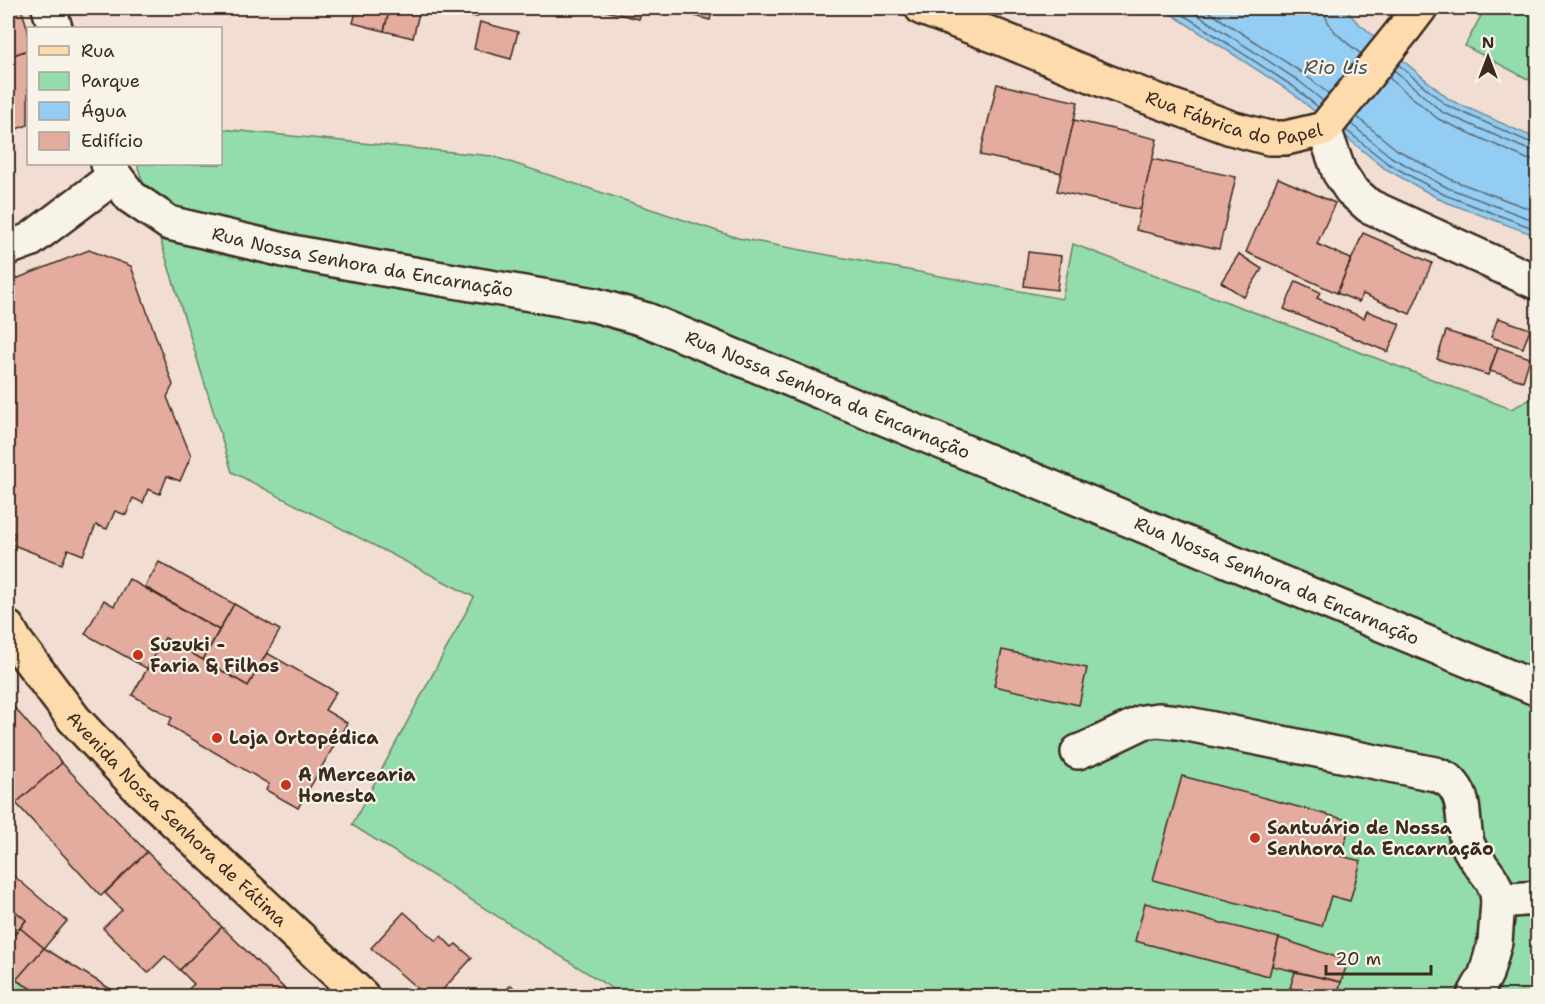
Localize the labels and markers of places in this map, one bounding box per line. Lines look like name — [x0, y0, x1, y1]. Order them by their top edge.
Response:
place label: Suzuki - Faria & Filhos — [150, 633, 279, 678]
marker: Suzuki - Faria & Filhos — [131, 648, 145, 662]
place label: Loja Ortopédica — [229, 726, 379, 750]
marker: Loja Ortopédica — [210, 731, 224, 745]
place label: A Mercearia Honesta — [298, 763, 416, 808]
marker: A Mercearia Honesta — [279, 778, 293, 792]
place label: Santuário de Nossa Senhora da Encarnação — [1267, 816, 1494, 861]
marker: Santuário de Nossa Senhora da Encarnação — [1248, 831, 1262, 845]

